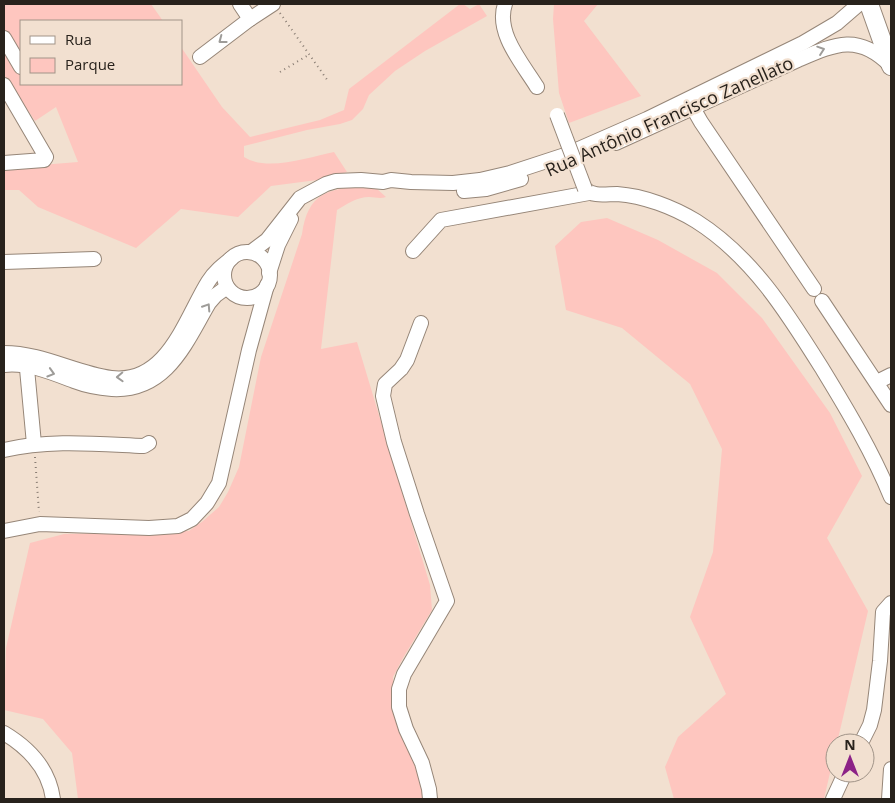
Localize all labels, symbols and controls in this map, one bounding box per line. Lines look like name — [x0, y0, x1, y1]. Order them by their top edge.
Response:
legend — [20, 20, 182, 85]
text: Rua — [65, 29, 92, 49]
one-way arrow — [218, 34, 228, 43]
one-way arrow — [816, 46, 825, 56]
street label: Rua Antônio Francisco Zanellato — [541, 50, 797, 182]
text: Parque — [65, 54, 115, 74]
one-way arrow — [201, 303, 211, 312]
one-way arrow — [47, 367, 55, 377]
one-way arrow — [116, 372, 124, 383]
north arrow — [825, 733, 875, 783]
text: N — [844, 735, 856, 754]

